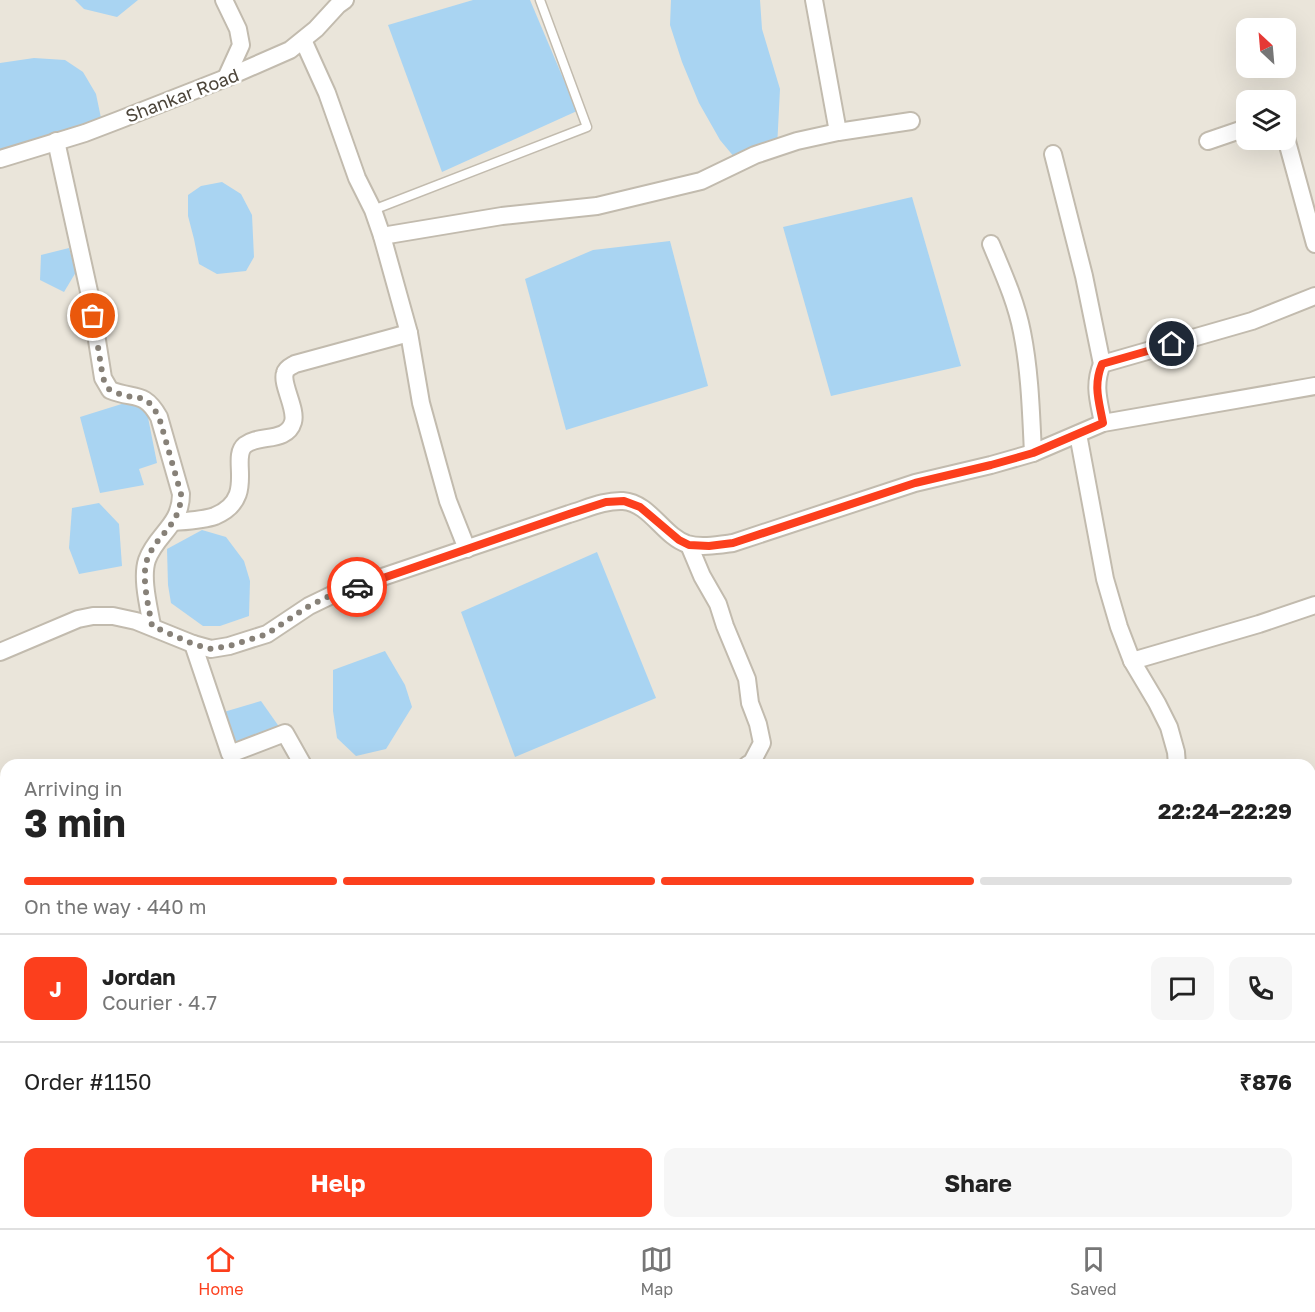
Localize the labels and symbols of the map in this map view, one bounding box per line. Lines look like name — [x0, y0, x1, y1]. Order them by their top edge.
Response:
north arrow — [1236, 18, 1296, 78]
street label: Shankar Road — [122, 63, 242, 127]
pin — [67, 290, 118, 341]
pin — [1146, 318, 1197, 369]
courier — [327, 557, 387, 617]

